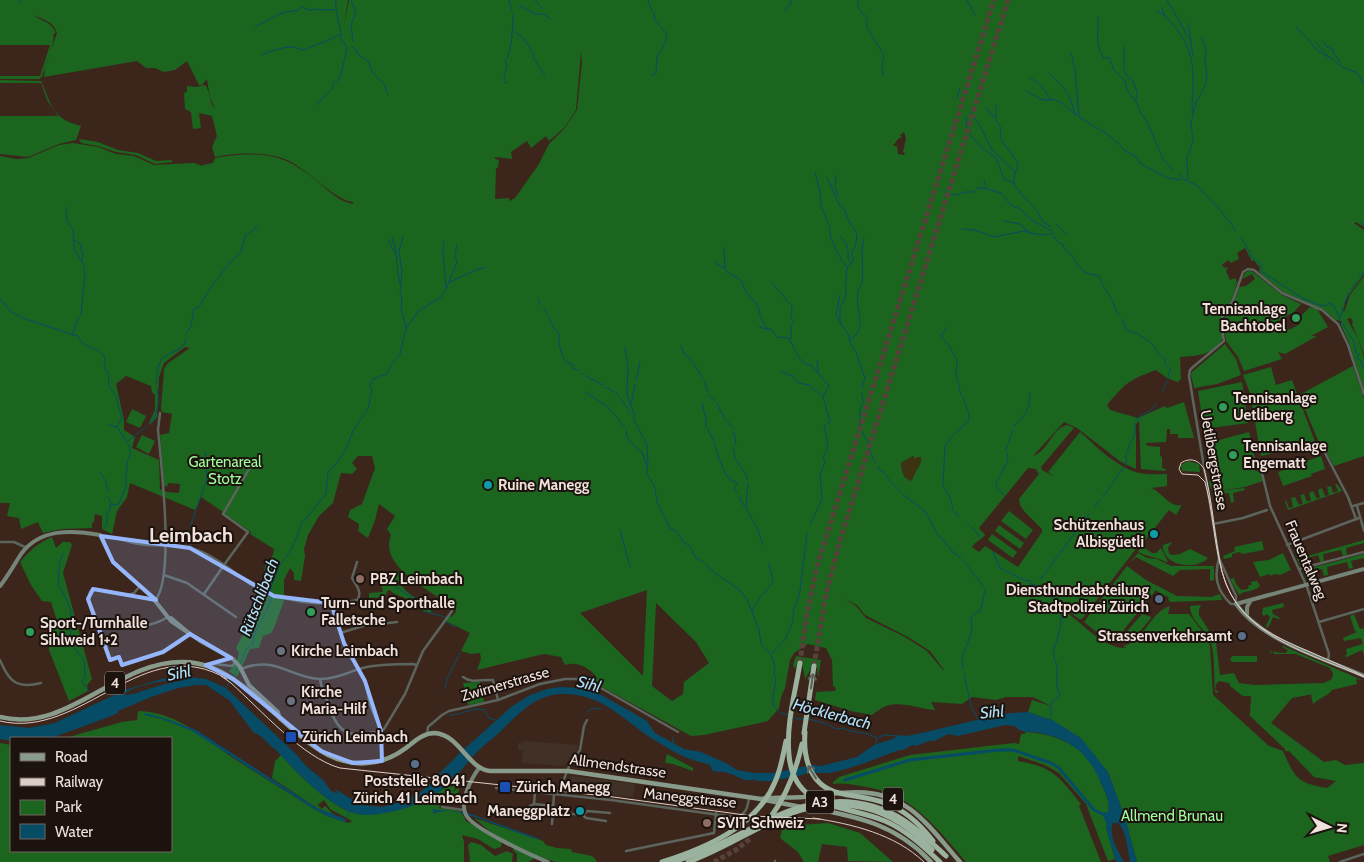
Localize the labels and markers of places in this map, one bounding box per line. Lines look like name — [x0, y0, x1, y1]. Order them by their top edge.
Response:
place label: Tennisanlage Bachtobel — [1202, 300, 1286, 335]
marker: Tennisanlage Bachtobel — [1290, 312, 1302, 324]
place label: Tennisanlage Uetliberg — [1233, 389, 1317, 424]
marker: Tennisanlage Uetliberg — [1217, 401, 1229, 413]
place label: Tennisanlage Engematt — [1243, 437, 1327, 472]
marker: Tennisanlage Engematt — [1227, 449, 1239, 461]
place label: Ruine Manegg — [498, 476, 590, 494]
marker: Ruine Manegg — [482, 479, 494, 491]
place label: Schützenhaus Albisgüetli — [1054, 516, 1144, 551]
marker: Schützenhaus Albisgüetli — [1148, 528, 1160, 540]
place label: PBZ Leimbach — [370, 570, 463, 588]
marker: PBZ Leimbach — [354, 573, 366, 585]
place label: Diensthundeabteilung Stadtpolizei Zürich — [1006, 581, 1149, 616]
marker: Diensthundeabteilung Stadtpolizei Zürich — [1153, 593, 1165, 605]
place label: Turn- und Sporthalle Falletsche — [321, 594, 455, 629]
marker: Turn- und Sporthalle Falletsche — [305, 606, 317, 618]
place label: Sport-/Turnhalle Sihlweid 1+2 — [40, 614, 148, 649]
marker: Sport-/Turnhalle Sihlweid 1+2 — [24, 626, 36, 638]
place label: Strassenverkehrsamt — [1098, 627, 1232, 645]
marker: Strassenverkehrsamt — [1236, 630, 1248, 642]
place label: Kirche Leimbach — [291, 642, 398, 660]
marker: Kirche Leimbach — [275, 645, 287, 657]
place label: Kirche Maria-Hilf — [301, 683, 367, 718]
marker: Kirche Maria-Hilf — [285, 695, 297, 707]
place label: Zürich Leimbach — [302, 728, 408, 746]
marker: Zürich Leimbach — [284, 730, 298, 744]
marker: Poststelle 8041 Zürich 41 Leimbach — [409, 758, 421, 770]
place label: Poststelle 8041 Zürich 41 Leimbach — [353, 772, 477, 807]
place label: Zürich Manegg — [516, 778, 610, 796]
marker: Zürich Manegg — [498, 780, 512, 794]
place label: Maneggplatz — [487, 802, 570, 820]
marker: Maneggplatz — [574, 805, 586, 817]
place label: SVIT Schweiz — [717, 814, 804, 832]
marker: SVIT Schweiz — [701, 817, 713, 829]

